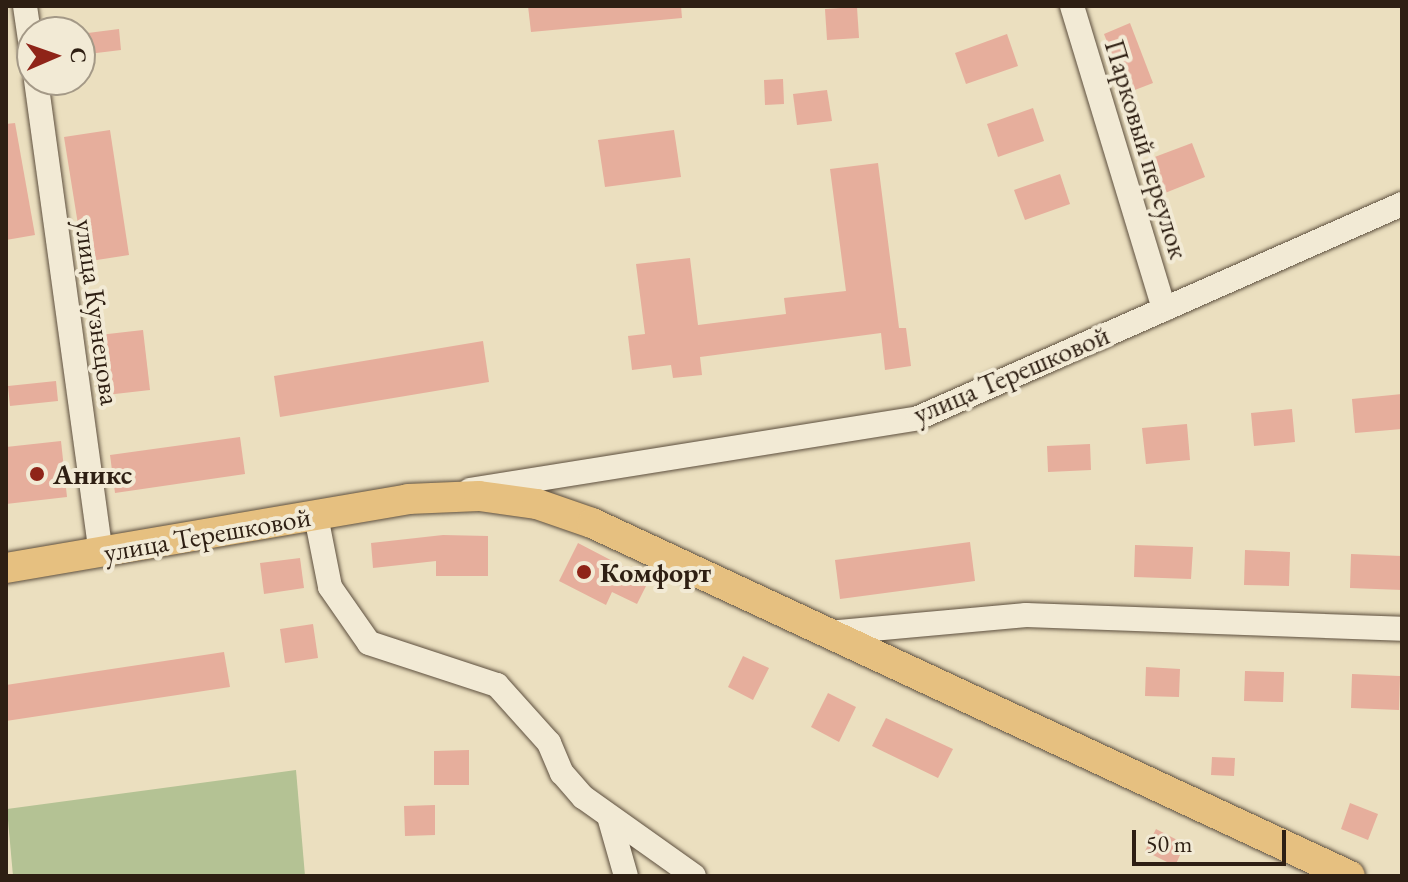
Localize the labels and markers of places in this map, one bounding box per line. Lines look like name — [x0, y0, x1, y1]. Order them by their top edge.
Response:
place label: Аникс — [53, 457, 132, 491]
marker: Аникс — [28, 465, 46, 483]
place label: Комфорт — [600, 555, 711, 589]
marker: Комфорт — [575, 563, 593, 581]

